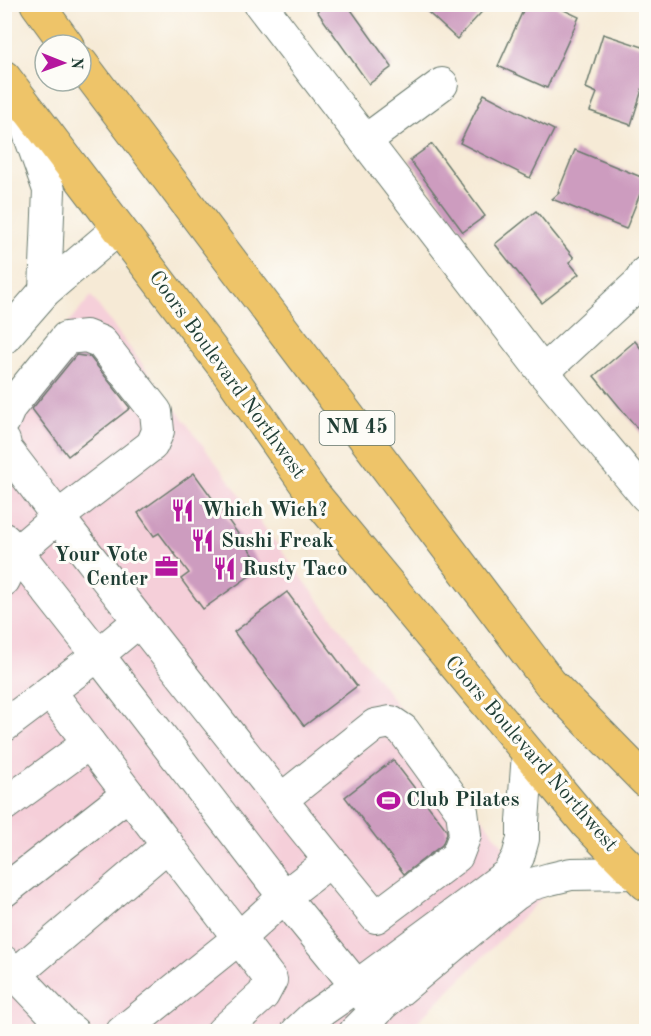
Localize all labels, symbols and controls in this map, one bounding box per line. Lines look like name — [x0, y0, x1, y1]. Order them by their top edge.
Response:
north arrow — [33, 33, 93, 93]
text: N — [68, 57, 84, 70]
street label: Coors Boulevard Northwest — [145, 267, 309, 483]
road number: NM 45 — [320, 411, 394, 445]
restaurant icon: Which Wich? — [170, 497, 196, 523]
place label: Which Wich? — [201, 500, 328, 521]
restaurant icon: Sushi Freak — [190, 528, 216, 554]
place label: Sushi Freak — [221, 531, 334, 552]
place label: Your Vote Center — [55, 545, 148, 590]
office icon: Your Vote Center — [153, 554, 179, 580]
restaurant icon: Rusty Taco — [211, 556, 237, 582]
place label: Rusty Taco — [242, 559, 347, 580]
street label: Coors Boulevard Northwest — [441, 652, 621, 856]
sports icon: Club Pilates — [375, 787, 401, 813]
place label: Club Pilates — [406, 790, 520, 811]

